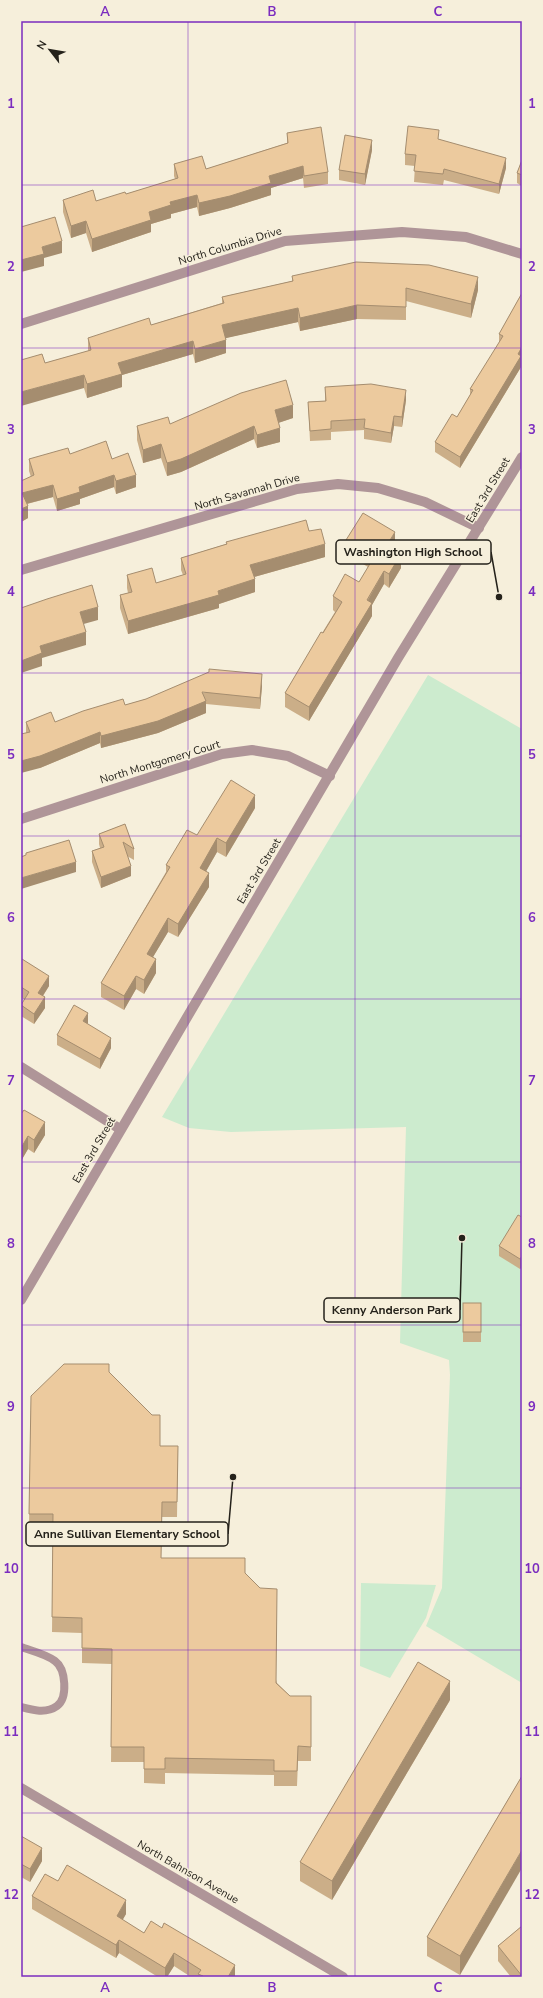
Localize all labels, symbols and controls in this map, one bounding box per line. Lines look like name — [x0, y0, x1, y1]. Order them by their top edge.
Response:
text: A — [100, 3, 110, 21]
text: B — [268, 3, 277, 21]
text: C — [434, 3, 443, 21]
north arrow — [30, 30, 70, 70]
text: N — [33, 38, 50, 52]
text: 1 — [7, 95, 15, 113]
text: 1 — [528, 95, 536, 113]
street label: North Columbia Drive — [177, 223, 284, 269]
text: 2 — [7, 258, 15, 276]
text: 2 — [528, 258, 536, 276]
text: 3 — [7, 421, 15, 439]
text: 3 — [528, 421, 536, 439]
street label: East 3rd Street — [463, 454, 514, 525]
street label: North Savannah Drive — [193, 470, 302, 514]
callout: Washington High School — [336, 540, 491, 564]
text: Washington High School — [344, 544, 483, 560]
text: 4 — [7, 583, 15, 601]
text: 4 — [528, 583, 536, 601]
street label: North Montgomery Court — [98, 737, 222, 787]
text: 5 — [7, 746, 15, 764]
text: 5 — [528, 746, 536, 764]
street label: East 3rd Street — [234, 835, 285, 906]
text: 6 — [7, 909, 15, 927]
text: 6 — [528, 909, 536, 927]
text: 7 — [7, 1072, 15, 1090]
text: 7 — [528, 1072, 536, 1090]
street label: East 3rd Street — [69, 1114, 119, 1186]
text: 8 — [7, 1235, 15, 1253]
text: 8 — [528, 1235, 536, 1253]
callout: Kenny Anderson Park — [324, 1298, 460, 1322]
text: Kenny Anderson Park — [332, 1302, 453, 1318]
text: 9 — [7, 1398, 15, 1416]
text: 9 — [528, 1398, 536, 1416]
callout: Anne Sullivan Elementary School — [26, 1522, 228, 1546]
text: Anne Sullivan Elementary School — [34, 1526, 220, 1542]
text: 10 — [3, 1560, 19, 1578]
text: 10 — [524, 1560, 540, 1578]
text: 11 — [3, 1723, 19, 1741]
text: 11 — [524, 1723, 540, 1741]
street label: North Bahnson Avenue — [134, 1837, 242, 1907]
text: 12 — [3, 1886, 19, 1904]
text: 12 — [524, 1886, 540, 1904]
text: A — [100, 1979, 110, 1997]
text: B — [268, 1979, 277, 1997]
text: C — [434, 1979, 443, 1997]

